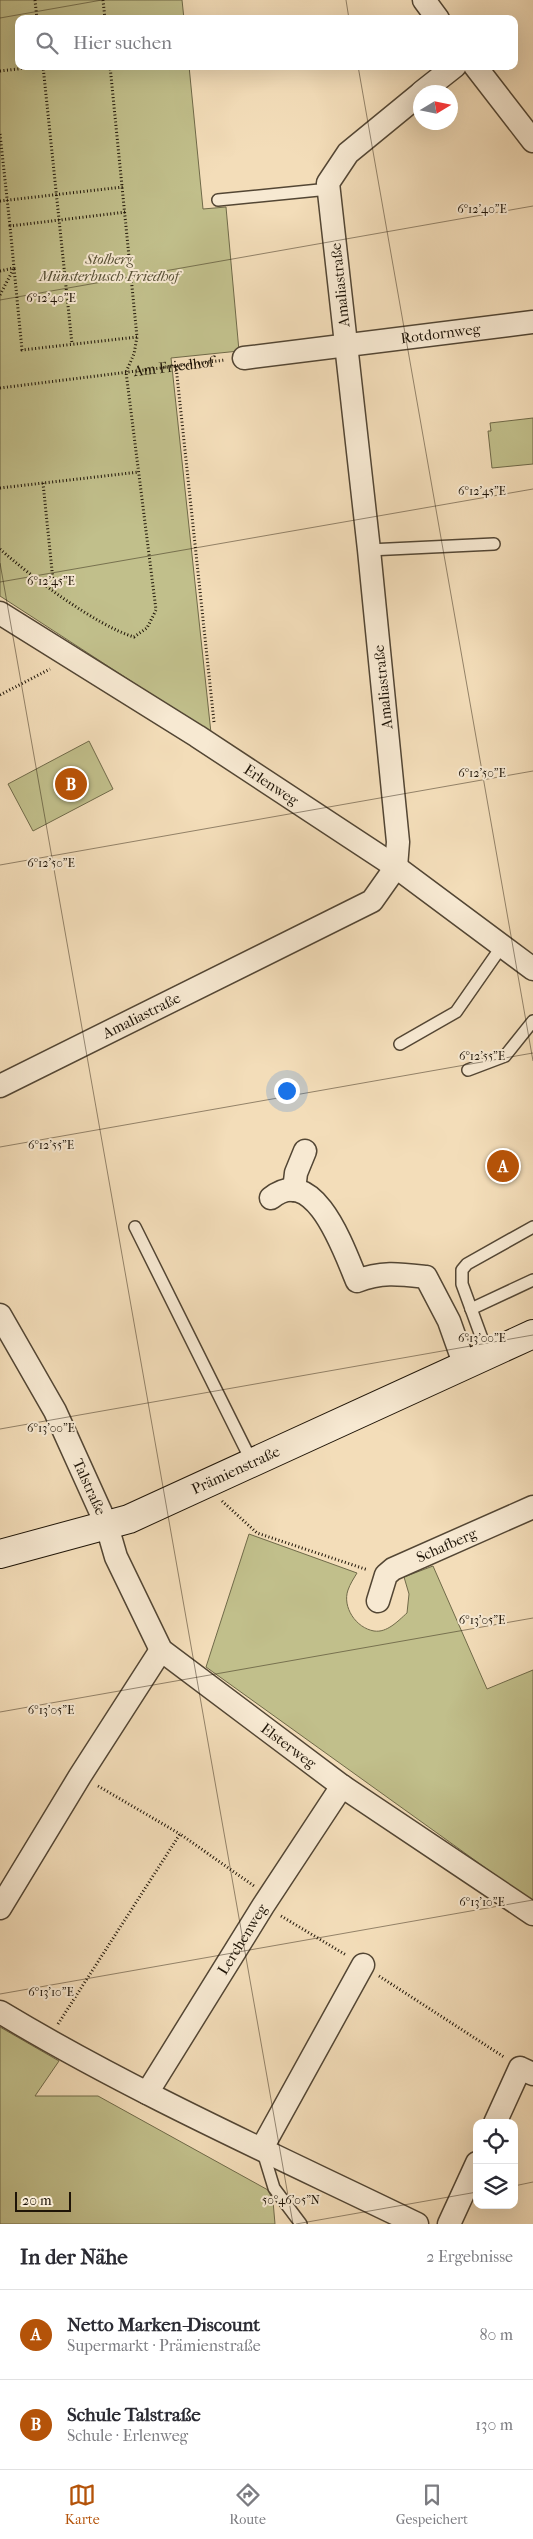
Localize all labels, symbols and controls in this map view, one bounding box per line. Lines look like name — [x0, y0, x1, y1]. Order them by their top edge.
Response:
search box — [15, 15, 518, 70]
icon: search — [33, 29, 61, 57]
text: Hier suchen — [73, 32, 172, 54]
north arrow — [413, 85, 458, 130]
text: 6°12'40"E — [457, 202, 507, 216]
street label: Amaliastraße — [327, 241, 353, 329]
park label: Stolberg Münsterbusch Friedhof — [38, 250, 183, 285]
text: 6°12'40"E — [26, 291, 76, 305]
street label: Rotdornweg — [399, 320, 482, 347]
street label: Am Friedhof — [132, 352, 218, 380]
text: 6°12'45"E — [458, 484, 506, 498]
text: 6°12'45"E — [27, 574, 75, 588]
street label: Amaliastraße — [370, 643, 396, 731]
street label: Erlenweg — [240, 760, 303, 810]
pin: B — [55, 765, 87, 803]
text: 6°12'50"E — [458, 766, 506, 780]
text: 6°12'50"E — [27, 856, 75, 870]
street label: Amaliastraße — [99, 988, 184, 1043]
text: 6°12'55"E — [459, 1049, 505, 1063]
your location — [274, 1078, 300, 1104]
text: 6°12'55"E — [28, 1138, 74, 1152]
pin: A — [487, 1147, 519, 1185]
text: 6°13'00"E — [458, 1331, 506, 1345]
text: 6°13'00"E — [27, 1421, 75, 1435]
street label: Prämienstraße — [189, 1442, 283, 1498]
street label: Talstraße — [69, 1456, 110, 1518]
street label: Schafberg — [414, 1524, 480, 1567]
text: 6°13'05"E — [459, 1613, 505, 1627]
text: 6°13'05"E — [28, 1703, 74, 1717]
street label: Elsterweg — [257, 1719, 321, 1773]
text: 6°13'10"E — [459, 1895, 505, 1909]
street label: Lerchenweg — [214, 1900, 272, 1978]
text: 6°13'10"E — [28, 1985, 74, 1999]
map controls — [473, 2119, 518, 2209]
button: locate — [473, 2119, 518, 2164]
button: layers — [473, 2164, 518, 2209]
scale bar — [15, 2189, 71, 2212]
text: 20 m — [22, 2192, 52, 2209]
text: 50°46'05"N — [262, 2193, 320, 2207]
text: In der Nähe — [20, 2245, 128, 2269]
text: 2 Ergebnisse — [426, 2247, 513, 2266]
text: Netto Marken-Discount — [67, 2314, 260, 2336]
text: A — [31, 2325, 41, 2344]
text: 80 m — [479, 2325, 513, 2344]
text: Supermarkt · Prämienstraße — [67, 2336, 261, 2355]
text: Schule Talstraße — [67, 2404, 201, 2426]
text: B — [31, 2415, 41, 2434]
text: 130 m — [475, 2415, 513, 2434]
text: Schule · Erlenweg — [67, 2426, 188, 2445]
tab: Karte — [65, 2481, 100, 2528]
tab: Route — [229, 2481, 266, 2528]
tab: Gespeichert — [396, 2481, 468, 2528]

